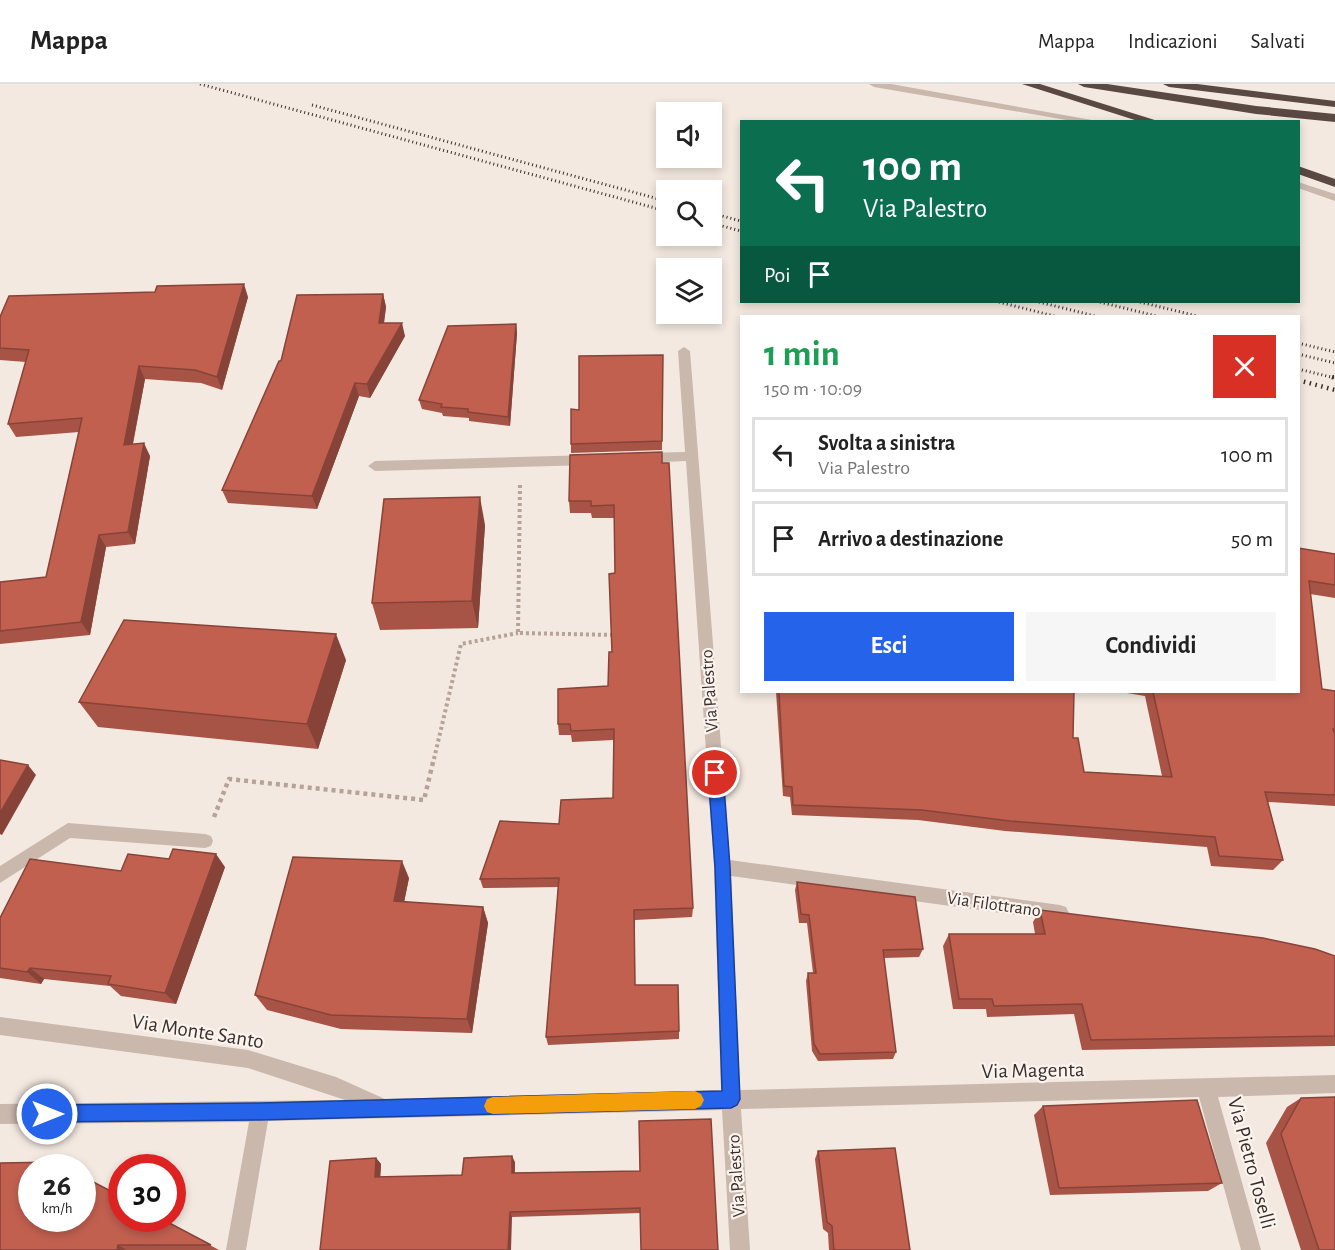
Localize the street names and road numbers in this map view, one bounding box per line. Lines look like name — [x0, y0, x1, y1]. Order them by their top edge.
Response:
street label: Via Palestro — [698, 649, 722, 733]
street label: Via Filottrano — [946, 889, 1042, 921]
street label: Via Monte Santo — [130, 1011, 265, 1052]
street label: Via Magenta — [981, 1059, 1085, 1082]
street label: Via Pietro Toselli — [1224, 1095, 1279, 1231]
street label: Via Palestro — [725, 1134, 749, 1218]

